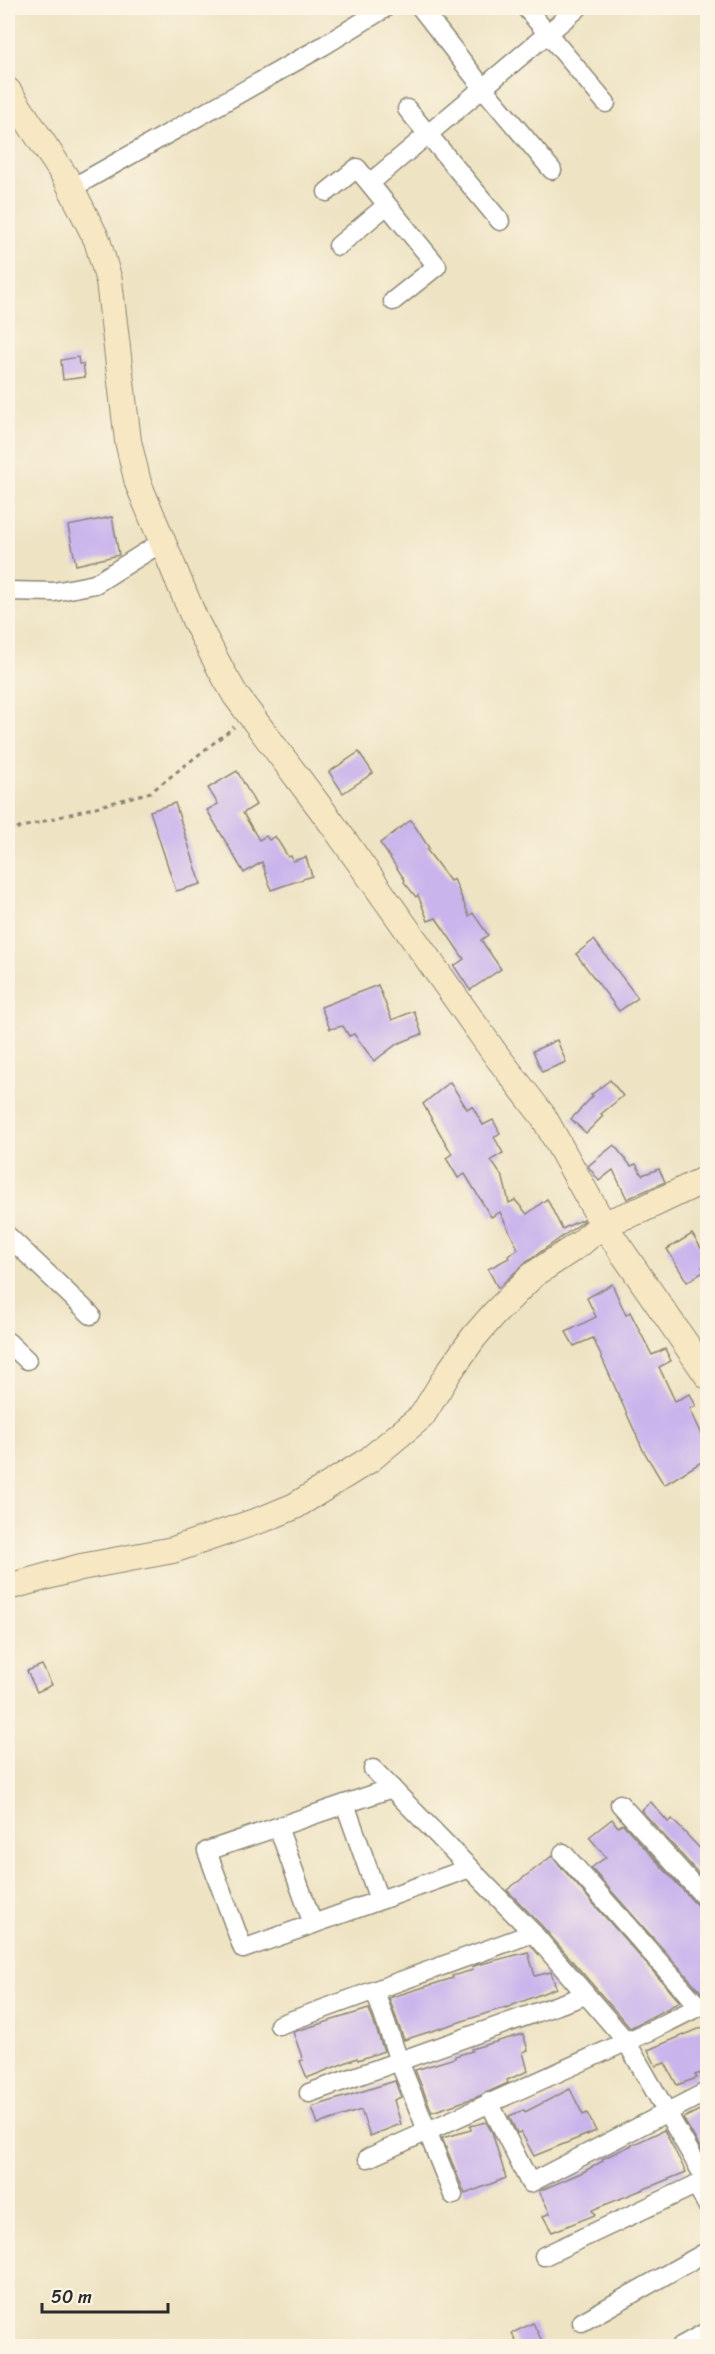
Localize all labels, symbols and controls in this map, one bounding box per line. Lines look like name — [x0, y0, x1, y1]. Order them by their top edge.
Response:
scale bar — [42, 2276, 168, 2314]
text: 50 m — [51, 2281, 92, 2313]

